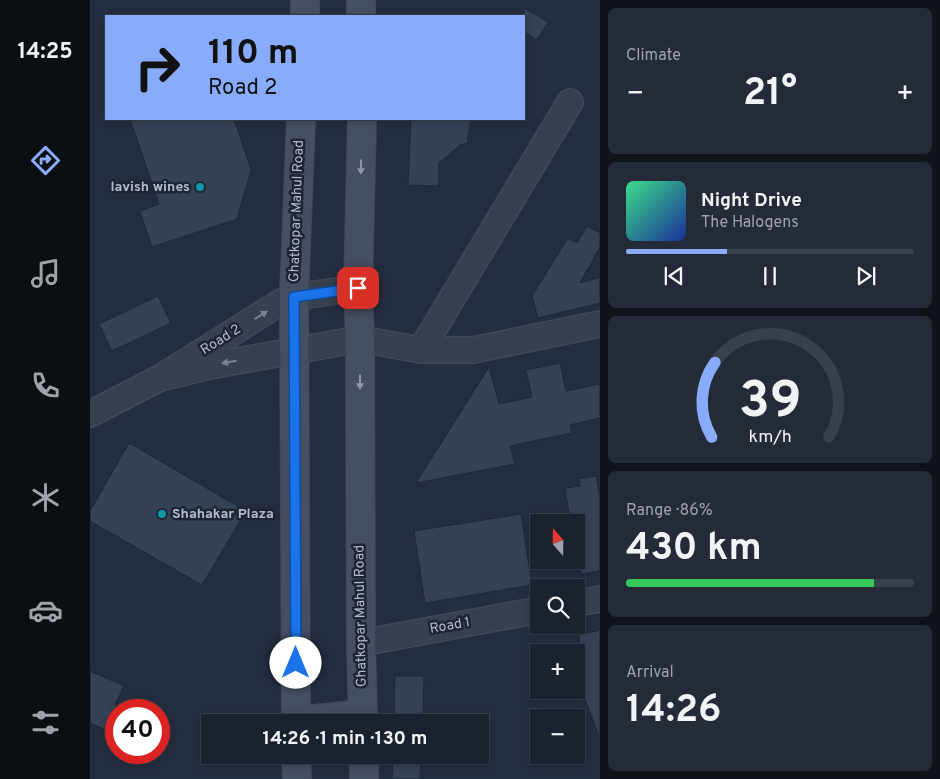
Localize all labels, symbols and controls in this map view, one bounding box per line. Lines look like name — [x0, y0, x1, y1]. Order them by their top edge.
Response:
text: 110 m — [208, 32, 298, 76]
icon: right — [125, 35, 190, 100]
text: 14:25 — [17, 39, 73, 66]
text: Climate — [626, 46, 681, 66]
text: 21° — [743, 70, 797, 119]
text: Road 2 — [208, 75, 278, 102]
text: − — [626, 77, 644, 113]
text: + — [896, 77, 914, 113]
street label: Ghatkopar Mahul Road — [286, 140, 308, 282]
icon: directions — [28, 143, 63, 178]
one-way arrow — [356, 160, 364, 176]
place label: lavish wines — [110, 179, 190, 196]
marker: lavish wines — [194, 181, 206, 193]
text: Night Drive — [701, 189, 802, 213]
text: The Halogens — [701, 213, 799, 233]
icon: music — [28, 256, 63, 291]
icon: previous — [660, 262, 688, 290]
icon: pause — [756, 262, 784, 290]
icon: next — [852, 262, 880, 290]
pin — [337, 267, 379, 309]
icon: arrive — [344, 274, 372, 302]
one-way arrow — [254, 310, 268, 319]
street label: Road 2 — [198, 321, 244, 359]
one-way arrow — [220, 359, 236, 367]
icon: phone — [28, 368, 63, 403]
text: 39 — [738, 370, 802, 436]
one-way arrow — [356, 375, 364, 391]
text: km/h — [748, 426, 792, 449]
icon: climate — [28, 480, 63, 515]
text: Range · 86% — [626, 501, 713, 521]
place label: Shahakar Plaza — [172, 506, 274, 523]
marker: Shahakar Plaza — [156, 508, 168, 520]
north arrow — [530, 514, 585, 569]
map controls — [530, 514, 585, 764]
text: 430 km — [626, 525, 762, 574]
street label: Ghatkopar Mahul Road — [351, 545, 371, 687]
button: search — [530, 579, 585, 634]
icon: car — [28, 593, 63, 628]
street label: Road 1 — [428, 614, 472, 638]
position arrow — [269, 636, 321, 688]
button: + — [530, 644, 585, 699]
text: Arrival — [626, 663, 674, 683]
text: 14:26 — [626, 687, 721, 736]
speed limit sign: 40 — [105, 699, 170, 764]
icon: filters — [28, 705, 63, 740]
button: − — [530, 709, 585, 764]
text: 14:26 · 1 min · 130 m — [263, 727, 427, 751]

